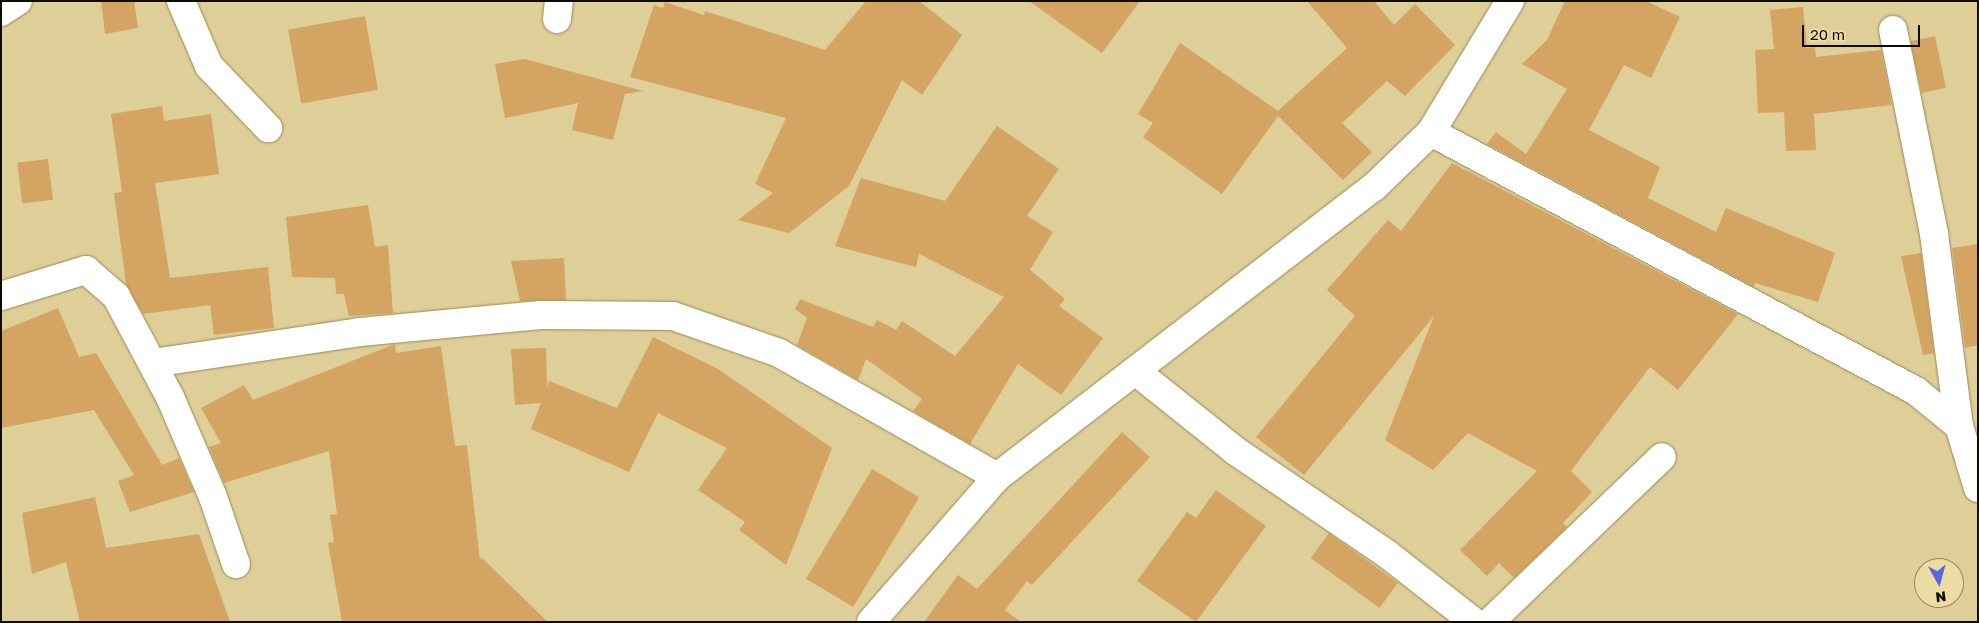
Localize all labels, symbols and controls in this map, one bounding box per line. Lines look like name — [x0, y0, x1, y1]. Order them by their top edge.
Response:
scale bar — [1804, 15, 1922, 47]
text: 20 m — [1810, 25, 1845, 43]
north arrow — [1914, 558, 1964, 608]
text: N — [1934, 588, 1947, 606]

